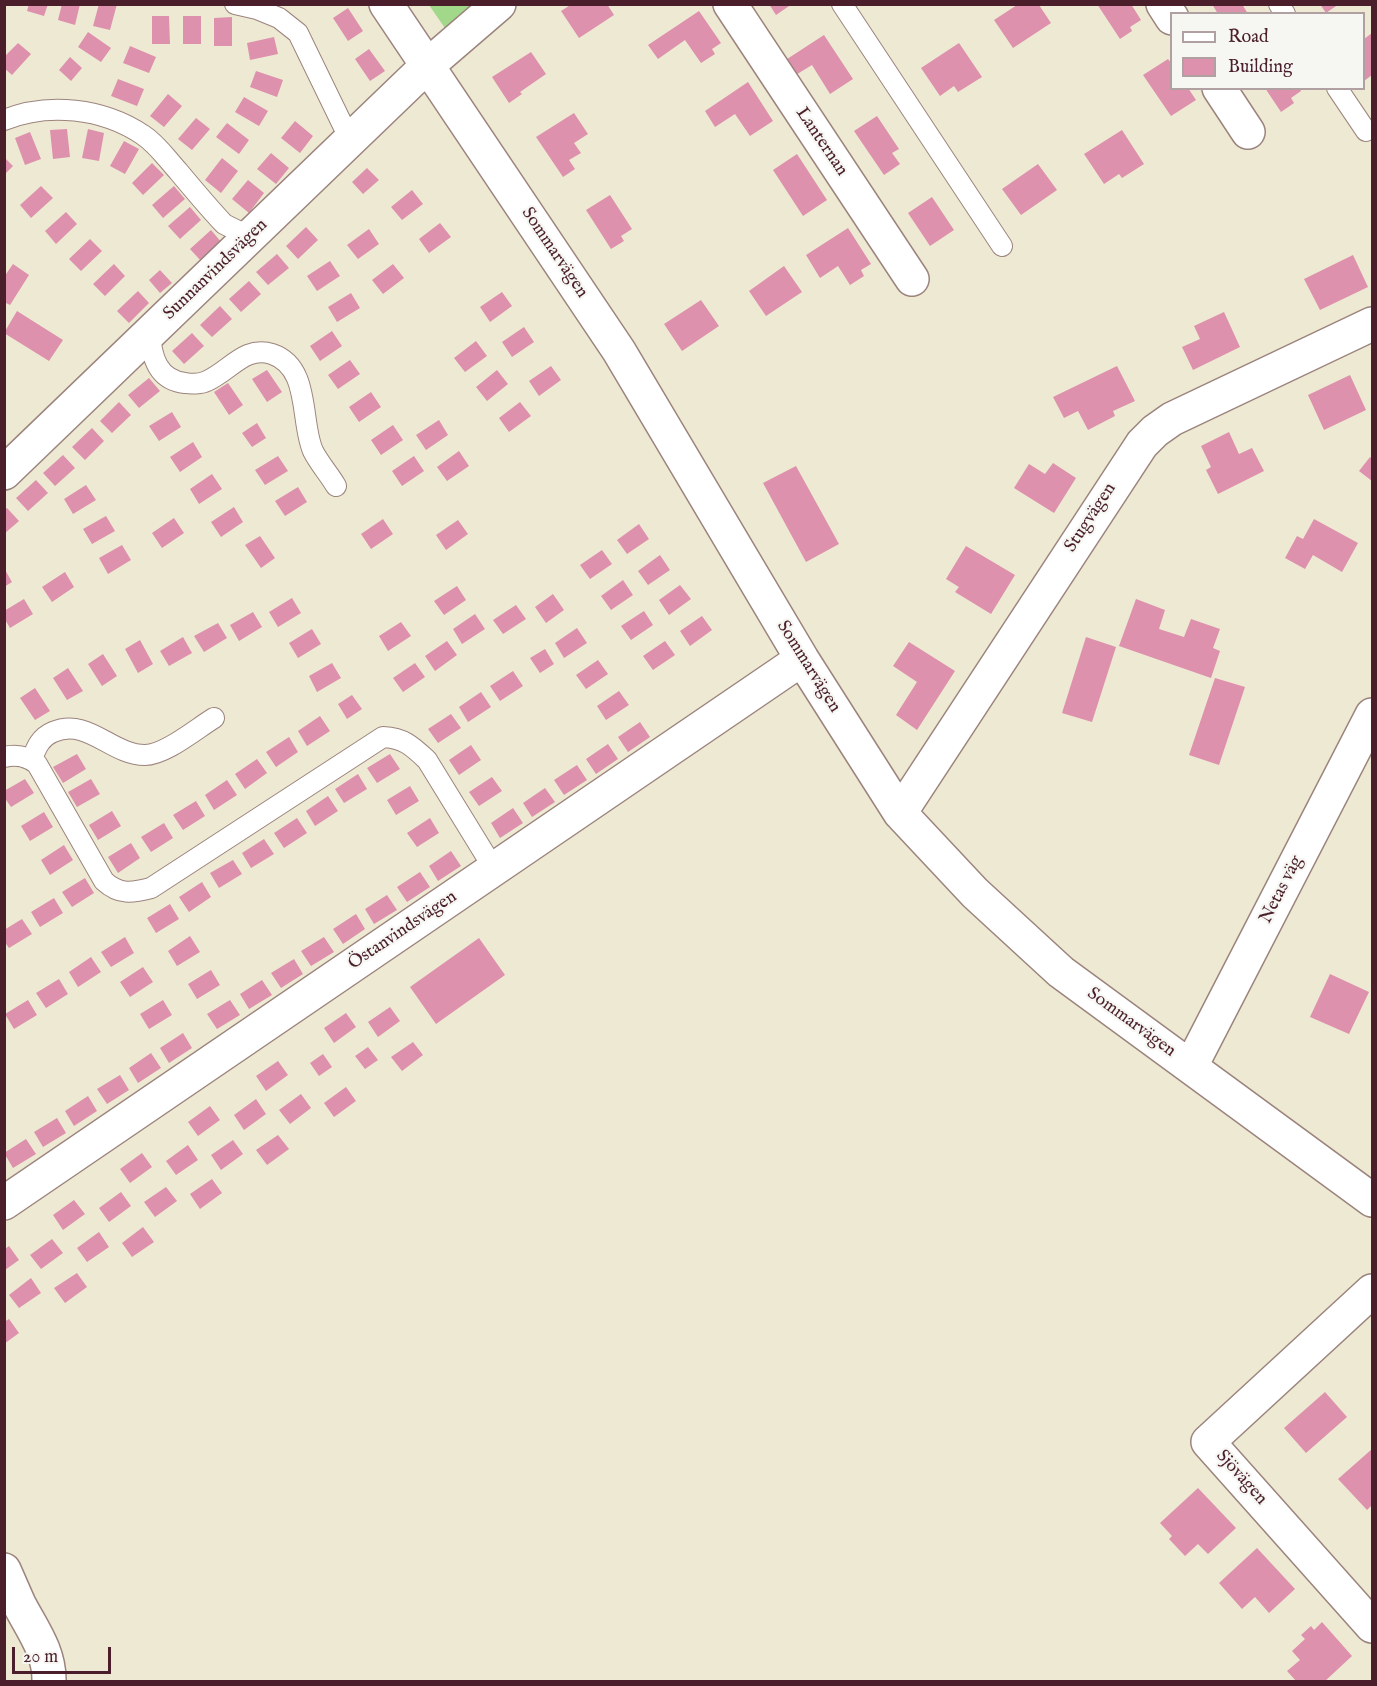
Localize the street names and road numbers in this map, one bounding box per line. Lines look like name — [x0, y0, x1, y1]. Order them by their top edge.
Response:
street label: Lanternan — [790, 104, 852, 180]
street label: Sommarvägen — [516, 204, 592, 302]
street label: Sunnanvindsvägen — [159, 215, 273, 325]
street label: Stugvägen — [1061, 479, 1121, 557]
street label: Sommarvägen — [771, 617, 845, 717]
street label: Netas väg — [1256, 853, 1308, 927]
street label: Östanvindsvägen — [345, 887, 461, 975]
street label: Sommarvägen — [1082, 984, 1180, 1062]
street label: Sjövägen — [1211, 1446, 1271, 1510]

